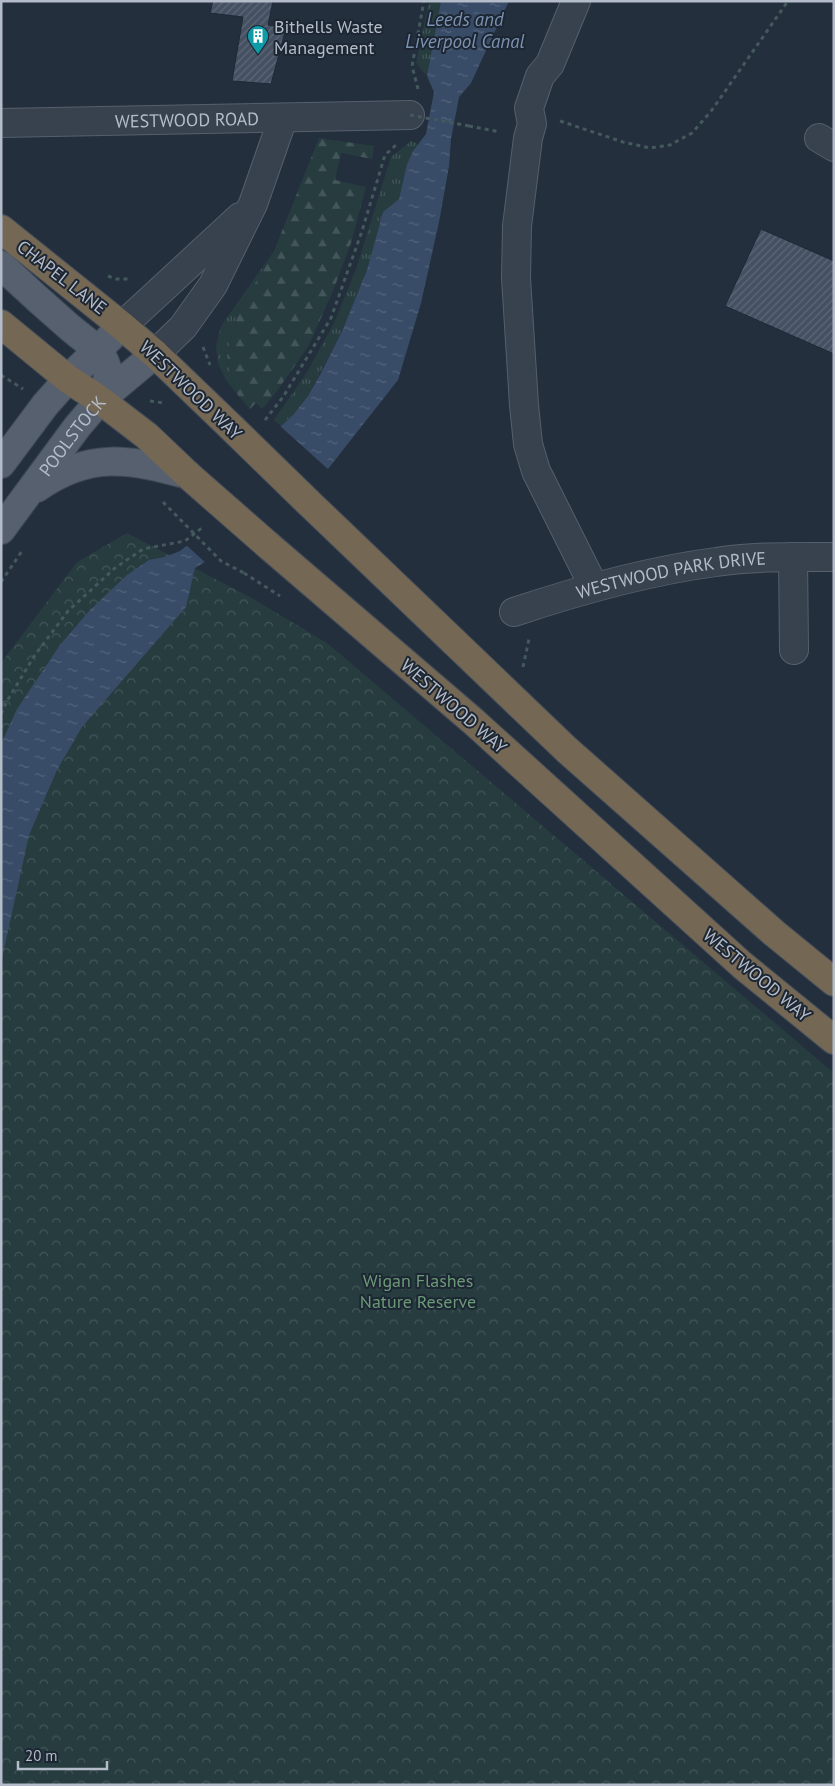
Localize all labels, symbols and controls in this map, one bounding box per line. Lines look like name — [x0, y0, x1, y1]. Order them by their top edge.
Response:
water label: Leeds and Liverpool Canal — [405, 7, 525, 53]
place label: Bithells Waste Management — [274, 15, 383, 59]
building icon: Bithells Waste Management — [246, 24, 270, 55]
street label: WESTWOOD ROAD — [115, 106, 259, 132]
street label: CHAPEL LANE — [12, 235, 112, 319]
street label: WESTWOOD WAY — [135, 335, 247, 445]
street label: POOLSTOCK — [33, 391, 110, 480]
street label: WESTWOOD PARK DRIVE — [573, 546, 766, 603]
street label: WESTWOOD WAY — [396, 654, 512, 758]
street label: WESTWOOD WAY — [699, 923, 815, 1027]
park label: Wigan Flashes Nature Reserve — [360, 1269, 476, 1313]
scale bar — [18, 1738, 106, 1770]
text: 20 m — [25, 1746, 58, 1765]

